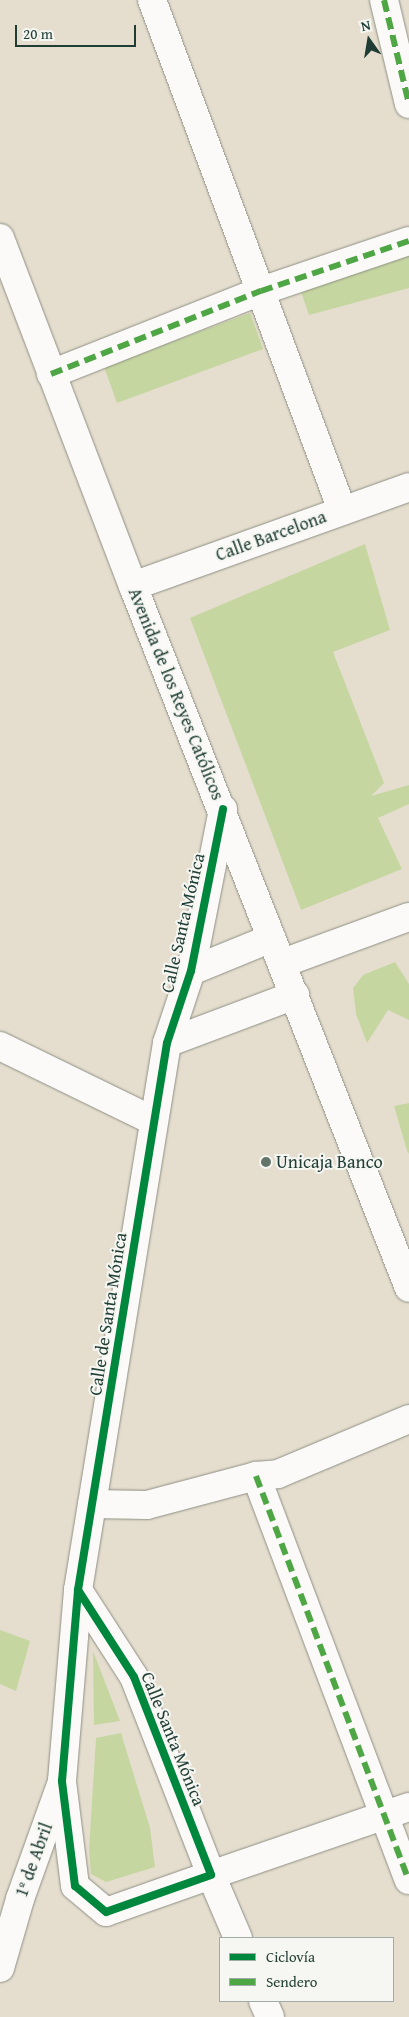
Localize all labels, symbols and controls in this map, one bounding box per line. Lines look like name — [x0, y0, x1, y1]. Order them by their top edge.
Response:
scale bar — [18, 15, 139, 47]
north arrow — [344, 15, 394, 65]
text: N — [359, 15, 372, 36]
text: 20 m — [23, 23, 53, 44]
street label: Calle Barcelona — [213, 506, 329, 566]
street label: Avenida de los Reyes Católicos — [123, 585, 229, 803]
street label: Calle Santa Mónica — [156, 851, 210, 995]
place label: Unicaja Banco — [276, 1151, 383, 1173]
marker: Unicaja Banco — [260, 1156, 272, 1168]
street label: Calle de Santa Mónica — [84, 1231, 132, 1397]
street label: Calle Santa Mónica — [136, 1669, 210, 1809]
street label: 1º de Abril — [11, 1820, 57, 1900]
legend — [219, 1937, 394, 2002]
text: Ciclovía — [266, 1946, 315, 1967]
text: Sendero — [266, 1971, 317, 1992]

